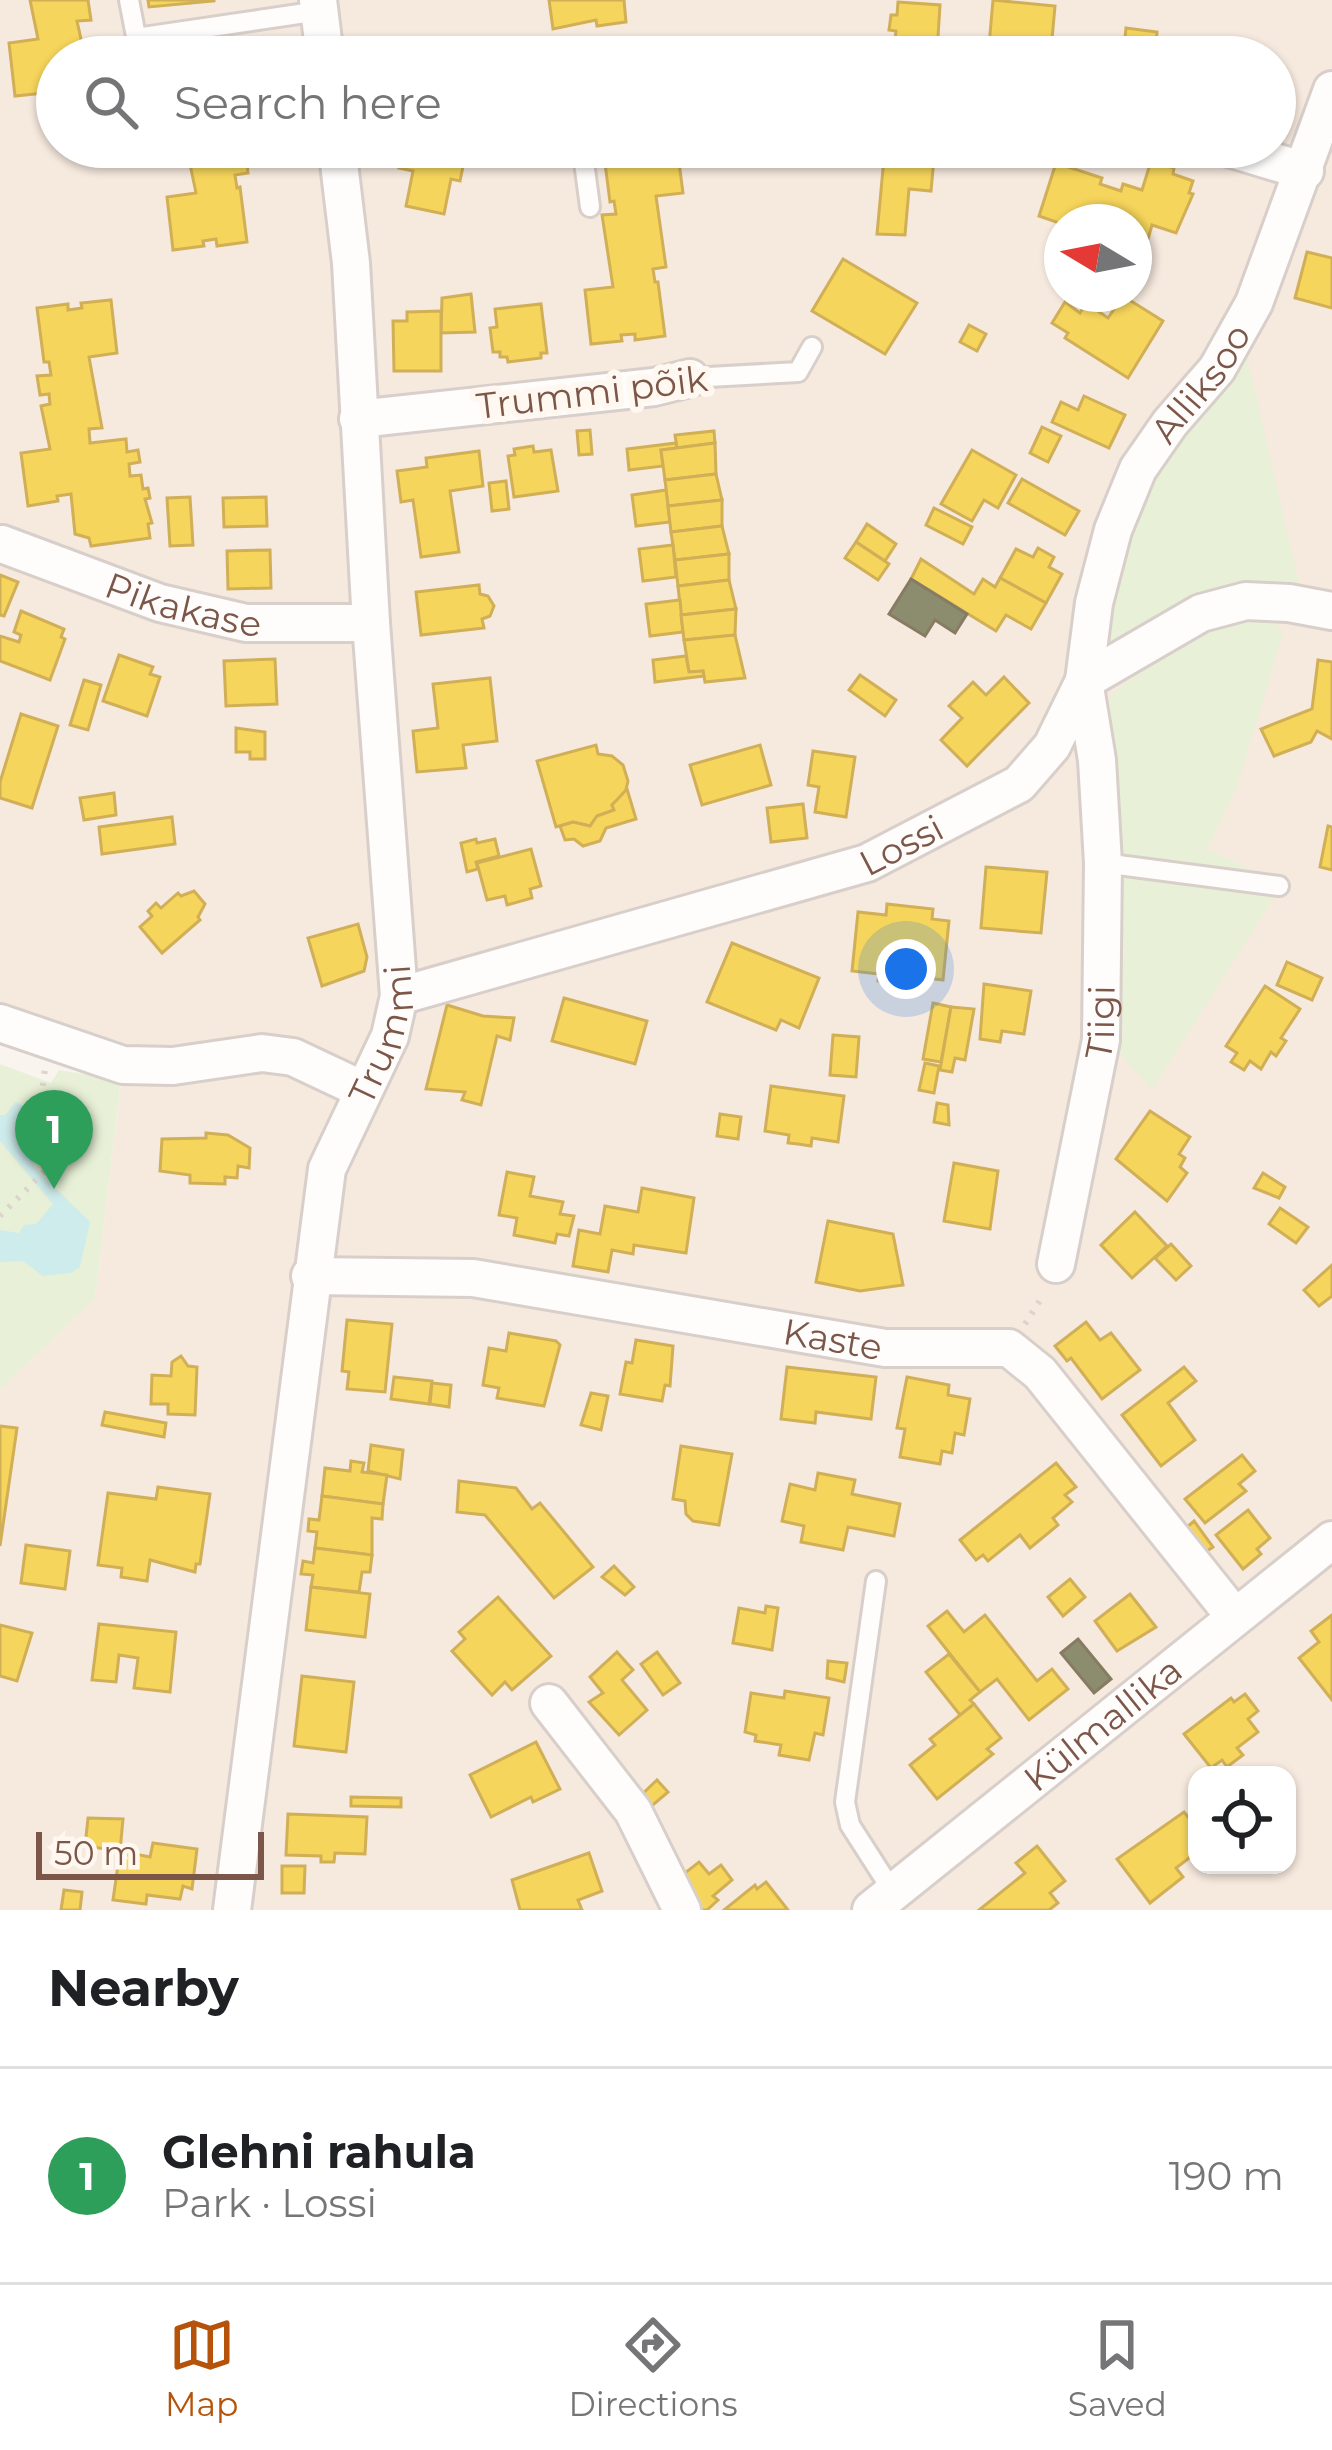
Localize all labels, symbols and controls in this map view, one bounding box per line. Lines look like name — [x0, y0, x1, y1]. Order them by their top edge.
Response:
search box — [36, 36, 1296, 168]
icon: search — [78, 69, 144, 135]
text: Search here — [174, 75, 442, 130]
north arrow — [1044, 204, 1152, 312]
street label: Alliksoo — [1141, 316, 1260, 451]
street label: Trummi põik — [474, 356, 711, 428]
street label: Pikakase — [99, 563, 261, 645]
street label: Lossi — [852, 805, 950, 885]
your location — [876, 939, 936, 999]
street label: Trummi — [339, 963, 422, 1111]
street label: Tiigi — [1076, 985, 1124, 1064]
pin: 1 — [15, 1090, 93, 1189]
street label: Kaste — [780, 1309, 886, 1369]
street label: Külmallika — [1015, 1648, 1190, 1801]
map controls — [1188, 1766, 1296, 1874]
button: locate — [1188, 1766, 1296, 1874]
scale bar — [36, 1826, 264, 1879]
text: 50 m — [54, 1833, 138, 1873]
text: Nearby — [48, 1957, 239, 2019]
text: Glehni rahula — [162, 2124, 476, 2179]
text: 1 — [79, 2152, 95, 2200]
text: 190 m — [1169, 2152, 1284, 2200]
text: Park · Lossi — [162, 2179, 377, 2227]
tab: Map — [165, 2312, 238, 2424]
tab: Directions — [569, 2312, 738, 2424]
tab: Saved — [1068, 2312, 1167, 2424]

